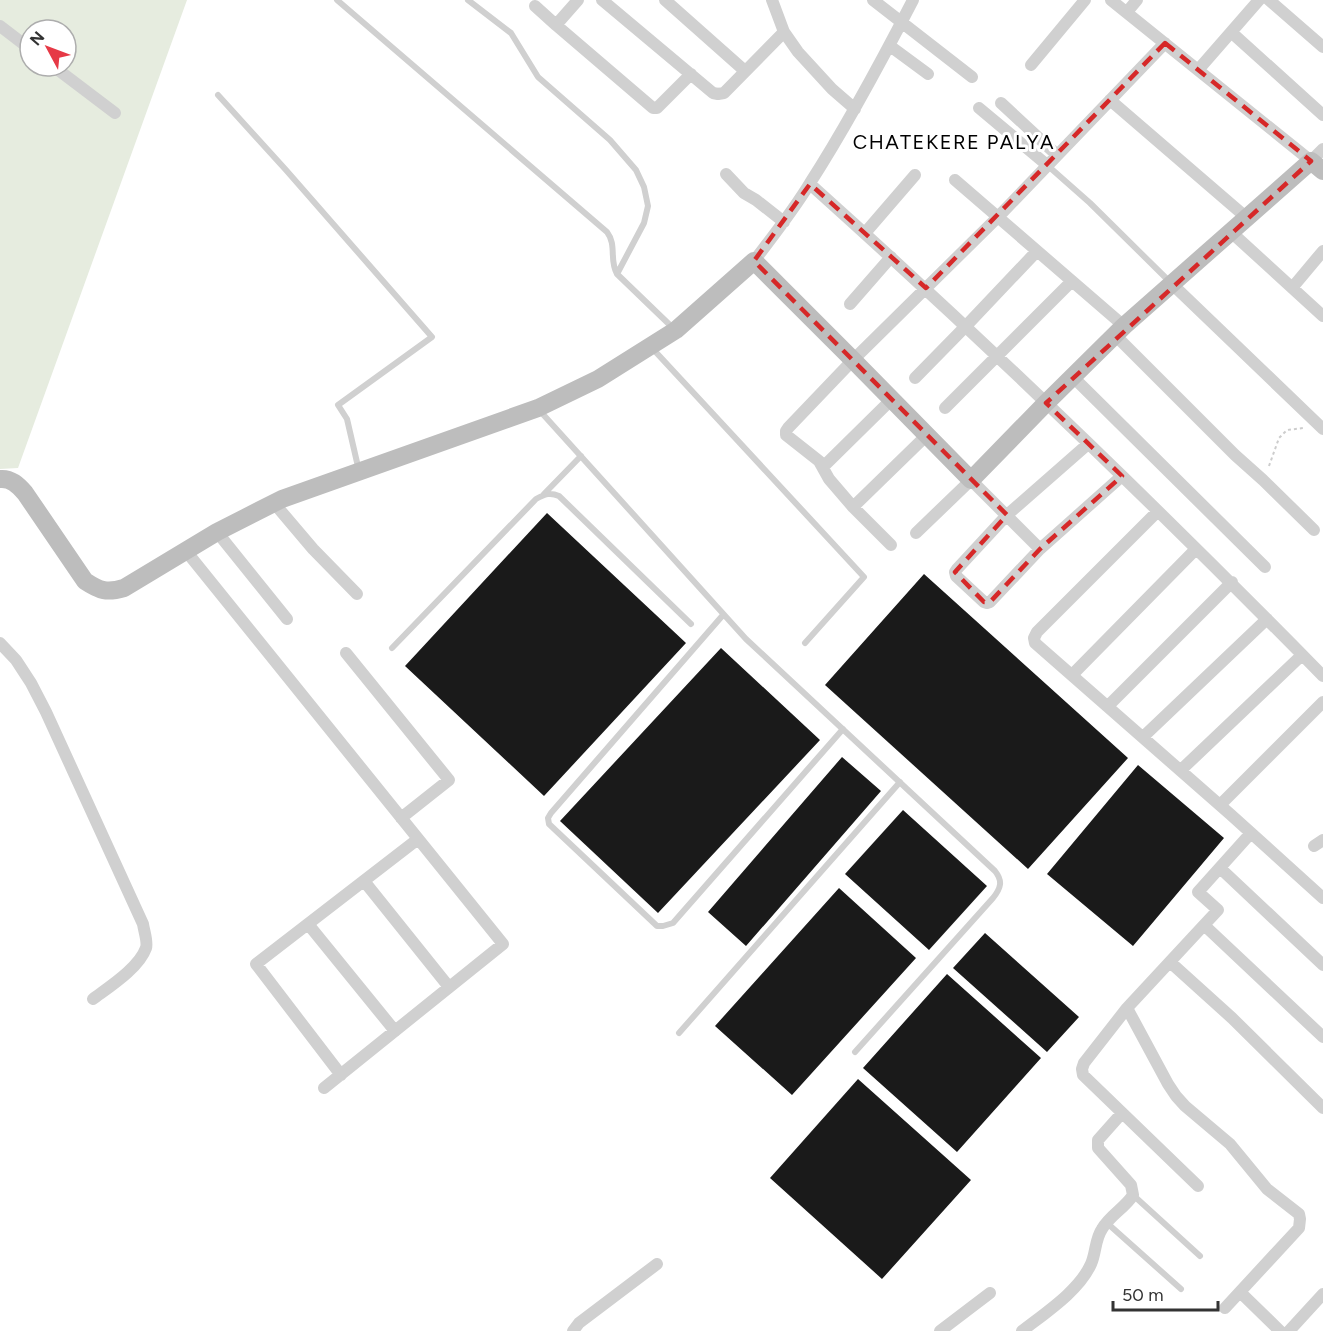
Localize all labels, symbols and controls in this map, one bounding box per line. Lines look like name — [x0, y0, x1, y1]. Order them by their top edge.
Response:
north arrow — [18, 18, 78, 78]
text: N — [26, 28, 48, 49]
district label: CHATEKERE PALYA — [853, 130, 1055, 154]
scale bar — [1113, 1274, 1218, 1312]
text: 50 m — [1122, 1284, 1164, 1306]

